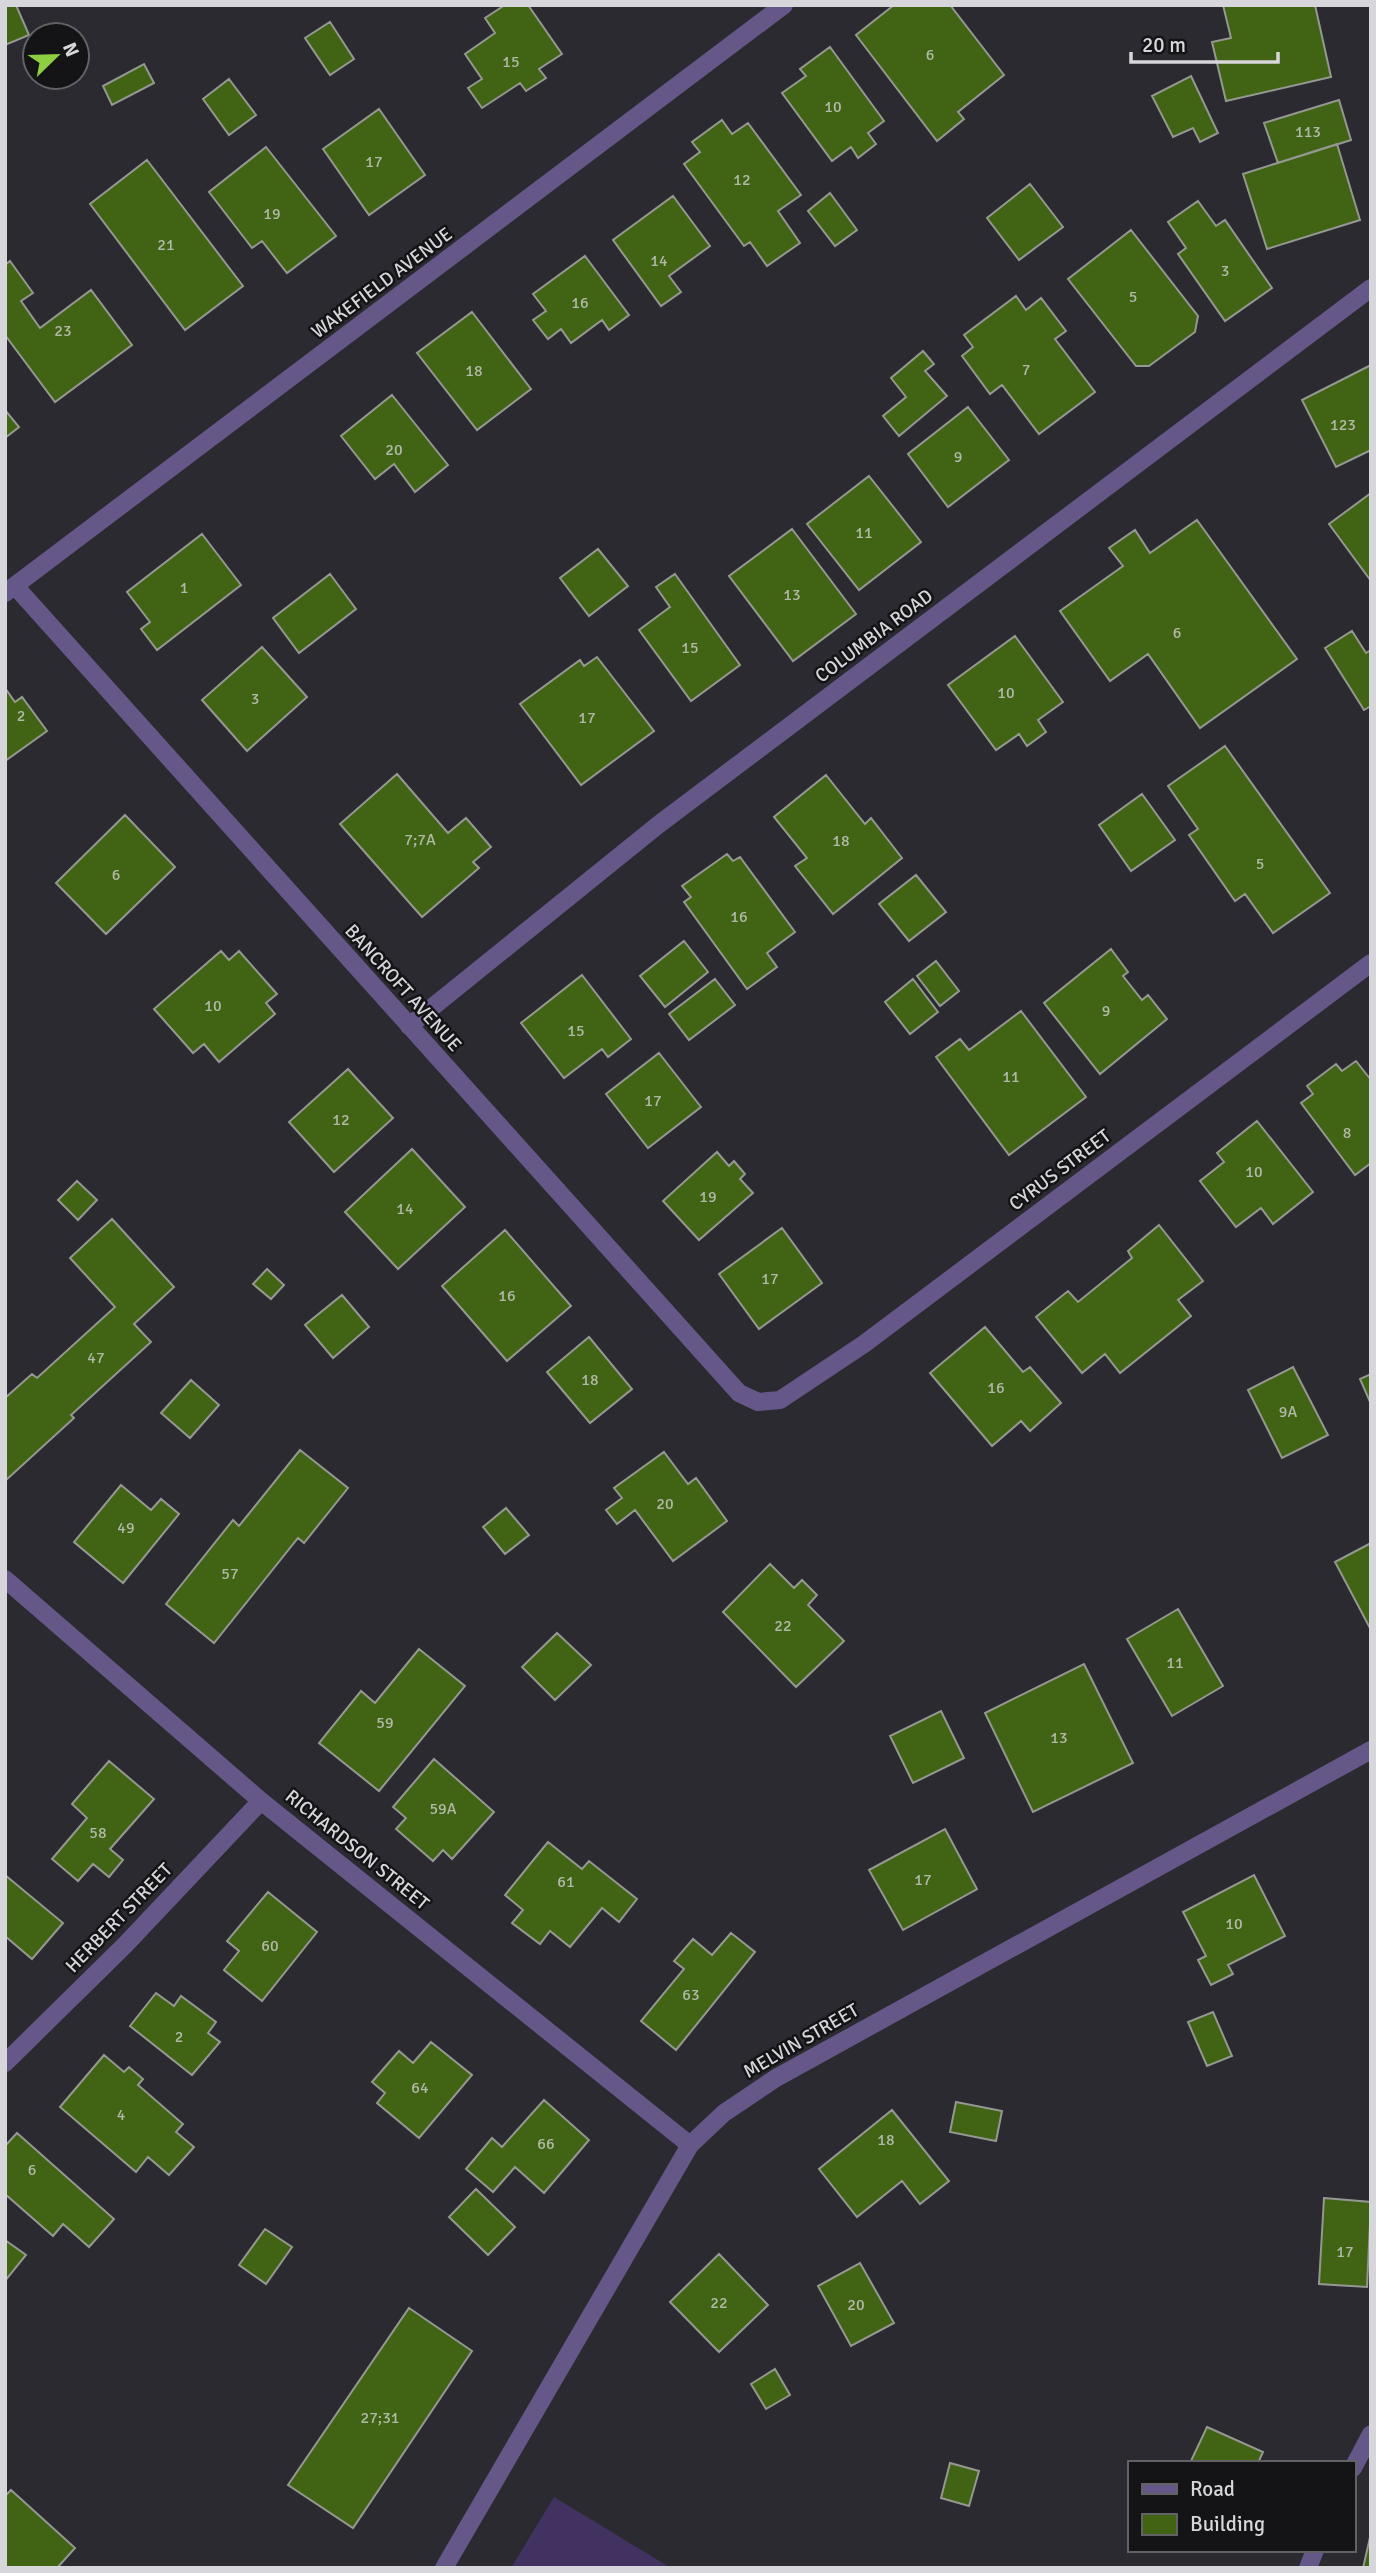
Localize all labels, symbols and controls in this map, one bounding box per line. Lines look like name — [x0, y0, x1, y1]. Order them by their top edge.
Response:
north arrow — [21, 21, 91, 91]
scale bar — [1131, 21, 1278, 65]
text: 20 m — [1142, 32, 1186, 58]
text: N — [57, 39, 84, 61]
house number: 6 — [926, 45, 934, 65]
house number: 15 — [502, 52, 520, 72]
house number: 10 — [824, 97, 842, 117]
house number: 113 — [1295, 122, 1321, 142]
house number: 17 — [365, 152, 383, 172]
house number: 12 — [733, 170, 751, 190]
house number: 19 — [263, 204, 281, 224]
street label: WAKEFIELD AVENUE — [307, 222, 457, 344]
house number: 21 — [157, 235, 175, 255]
house number: 14 — [650, 251, 668, 271]
house number: 3 — [1221, 261, 1229, 281]
house number: 5 — [1129, 287, 1137, 307]
house number: 16 — [571, 293, 589, 313]
house number: 23 — [54, 321, 72, 341]
house number: 7 — [1022, 360, 1030, 380]
house number: 18 — [465, 361, 483, 381]
house number: 123 — [1330, 415, 1356, 435]
house number: 20 — [385, 440, 403, 460]
house number: 9 — [954, 447, 962, 467]
house number: 11 — [855, 523, 873, 543]
house number: 1 — [180, 578, 188, 598]
street label: COLUMBIA ROAD — [810, 584, 938, 688]
house number: 13 — [783, 585, 801, 605]
house number: 6 — [1173, 623, 1181, 643]
house number: 15 — [681, 638, 699, 658]
house number: 10 — [997, 683, 1015, 703]
house number: 3 — [251, 689, 259, 709]
house number: 2 — [17, 706, 25, 726]
house number: 17 — [578, 708, 596, 728]
house number: 7;7A — [404, 830, 436, 850]
house number: 18 — [832, 831, 850, 851]
house number: 5 — [1256, 854, 1264, 874]
house number: 6 — [112, 865, 120, 885]
house number: 16 — [730, 907, 748, 927]
street label: BANCROFT AVENUE — [339, 919, 467, 1057]
house number: 10 — [204, 996, 222, 1016]
house number: 9 — [1102, 1001, 1110, 1021]
house number: 15 — [567, 1021, 585, 1041]
house number: 11 — [1002, 1067, 1020, 1087]
house number: 17 — [644, 1091, 662, 1111]
house number: 12 — [332, 1110, 350, 1130]
house number: 8 — [1343, 1123, 1351, 1143]
street label: CYRUS STREET — [1004, 1124, 1116, 1216]
house number: 10 — [1245, 1162, 1263, 1182]
house number: 19 — [699, 1187, 717, 1207]
house number: 14 — [396, 1199, 414, 1219]
house number: 17 — [761, 1269, 779, 1289]
house number: 16 — [498, 1286, 516, 1306]
house number: 47 — [87, 1348, 105, 1368]
house number: 18 — [581, 1370, 599, 1390]
house number: 16 — [987, 1378, 1005, 1398]
house number: 9A — [1279, 1402, 1297, 1422]
house number: 20 — [656, 1494, 674, 1514]
house number: 49 — [117, 1518, 135, 1538]
house number: 57 — [221, 1564, 239, 1584]
house number: 22 — [774, 1616, 792, 1636]
house number: 11 — [1166, 1653, 1184, 1673]
house number: 59 — [376, 1713, 394, 1733]
house number: 13 — [1050, 1728, 1068, 1748]
street label: RICHARDSON STREET — [280, 1785, 434, 1916]
house number: 59A — [429, 1799, 457, 1819]
house number: 58 — [89, 1823, 107, 1843]
street label: HERBERT STREET — [60, 1858, 178, 1978]
house number: 17 — [914, 1870, 932, 1890]
house number: 61 — [557, 1872, 575, 1892]
house number: 10 — [1225, 1914, 1243, 1934]
house number: 60 — [261, 1936, 279, 1956]
house number: 63 — [682, 1985, 700, 2005]
street label: MELVIN STREET — [739, 1998, 864, 2084]
house number: 2 — [175, 2027, 183, 2047]
house number: 64 — [411, 2078, 429, 2098]
house number: 4 — [117, 2105, 126, 2125]
house number: 18 — [877, 2130, 895, 2150]
house number: 66 — [537, 2134, 555, 2154]
house number: 6 — [28, 2160, 36, 2180]
house number: 17 — [1336, 2242, 1354, 2262]
house number: 22 — [710, 2293, 728, 2313]
house number: 20 — [847, 2295, 865, 2315]
house number: 27;31 — [361, 2408, 399, 2428]
legend — [1128, 2461, 1355, 2552]
text: Road — [1190, 2476, 1235, 2502]
text: Building — [1190, 2511, 1265, 2537]

